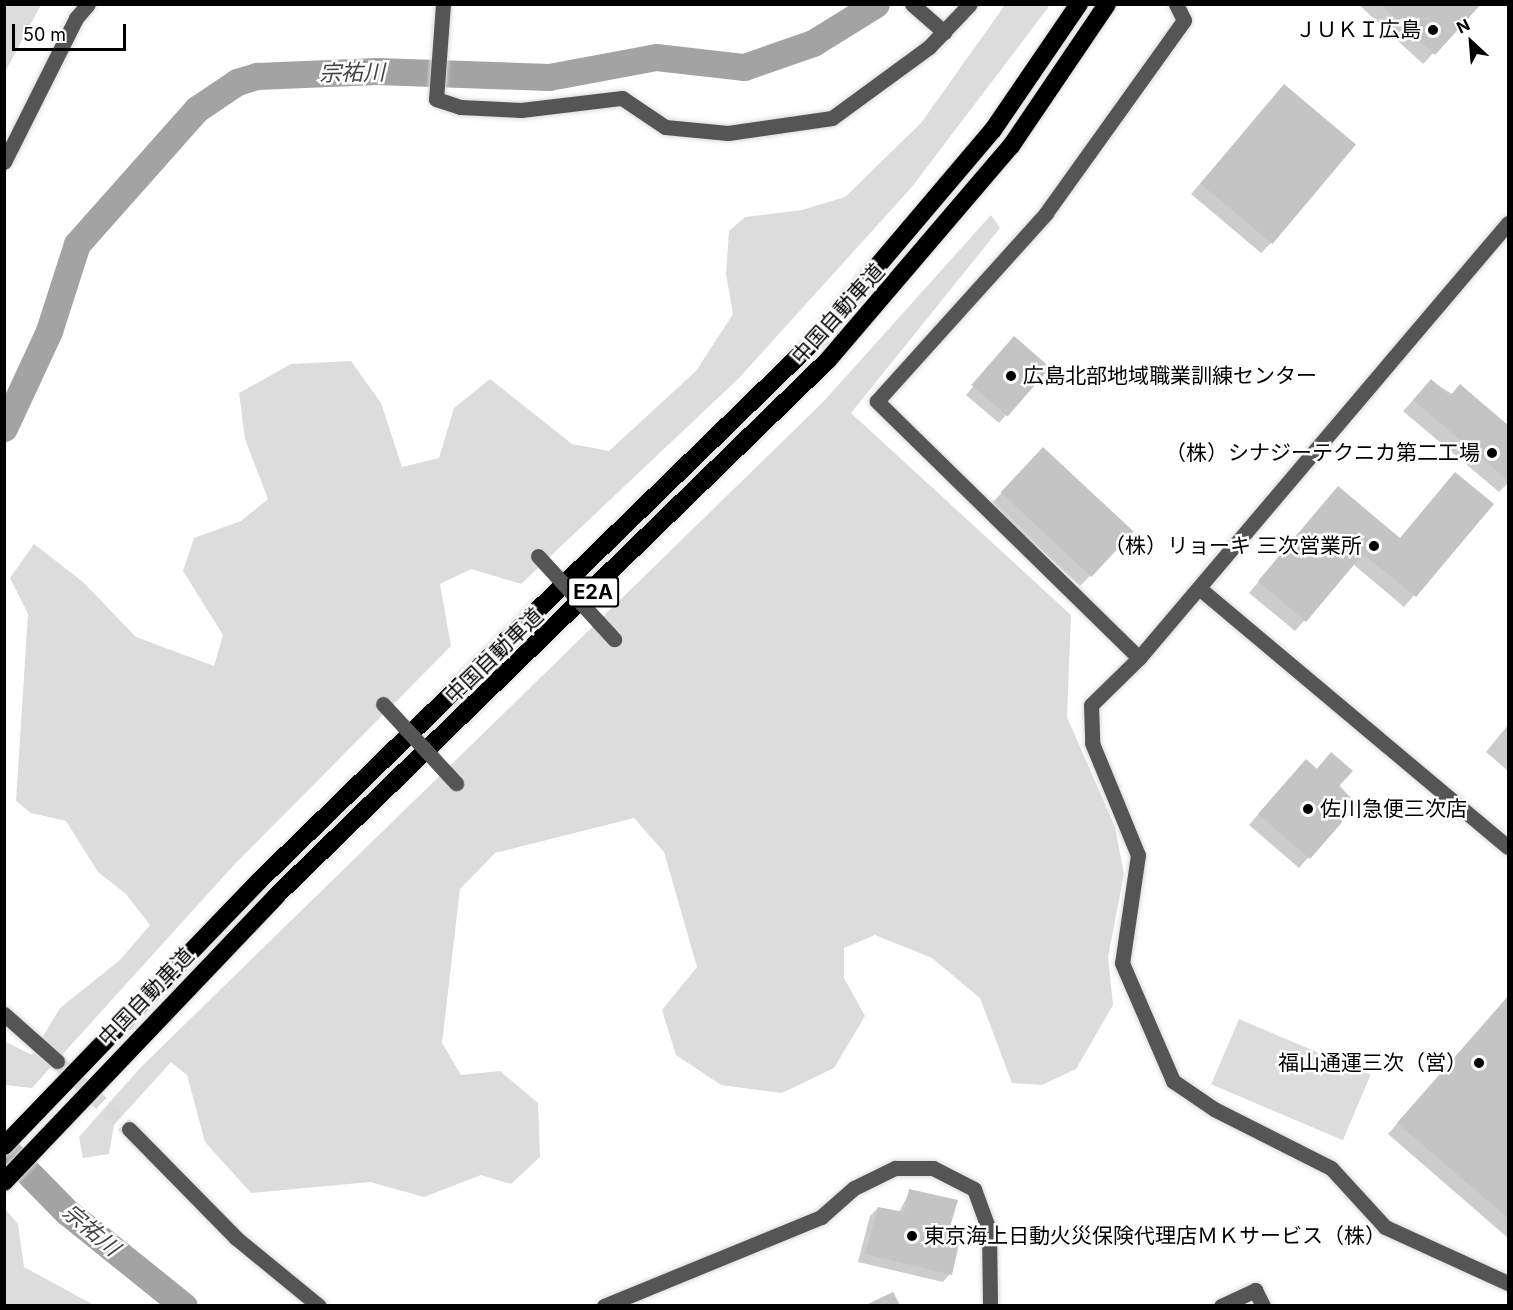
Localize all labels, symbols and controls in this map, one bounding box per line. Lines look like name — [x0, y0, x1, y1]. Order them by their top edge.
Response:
scale bar — [15, 12, 129, 50]
north arrow — [1441, 12, 1501, 72]
text: N — [1453, 14, 1473, 37]
place label: ＪＵＫＩ広島 — [1295, 17, 1421, 43]
marker: ＪＵＫＩ広島 — [1426, 23, 1440, 37]
text: 50 m — [23, 24, 66, 45]
water label: 宗祐川 — [319, 59, 385, 87]
street label: 中国自動車道 — [786, 259, 890, 369]
place label: 広島北部地域職業訓練センター — [1023, 363, 1317, 389]
marker: 広島北部地域職業訓練センター — [1004, 369, 1018, 383]
place label: （株）シナジーテクニカ第二工場 — [1165, 440, 1480, 466]
marker: （株）シナジーテクニカ第二工場 — [1485, 446, 1499, 460]
place label: （株）リョーキ 三次営業所 — [1104, 533, 1362, 559]
marker: （株）リョーキ 三次営業所 — [1367, 539, 1381, 553]
road number: E2A — [566, 575, 620, 609]
street label: 中国自動車道 — [440, 603, 548, 709]
place label: 佐川急便三次店 — [1320, 796, 1467, 822]
marker: 佐川急便三次店 — [1301, 802, 1315, 816]
street label: 中国自動車道 — [93, 943, 199, 1051]
place label: 福山通運三次（営） — [1278, 1050, 1467, 1076]
marker: 福山通運三次（営） — [1472, 1056, 1486, 1070]
water label: 宗祐川 — [57, 1199, 125, 1261]
place label: 東京海上日動火災保険代理店ＭＫサービス（株） — [924, 1223, 1386, 1249]
marker: 東京海上日動火災保険代理店ＭＫサービス（株） — [905, 1229, 919, 1243]

